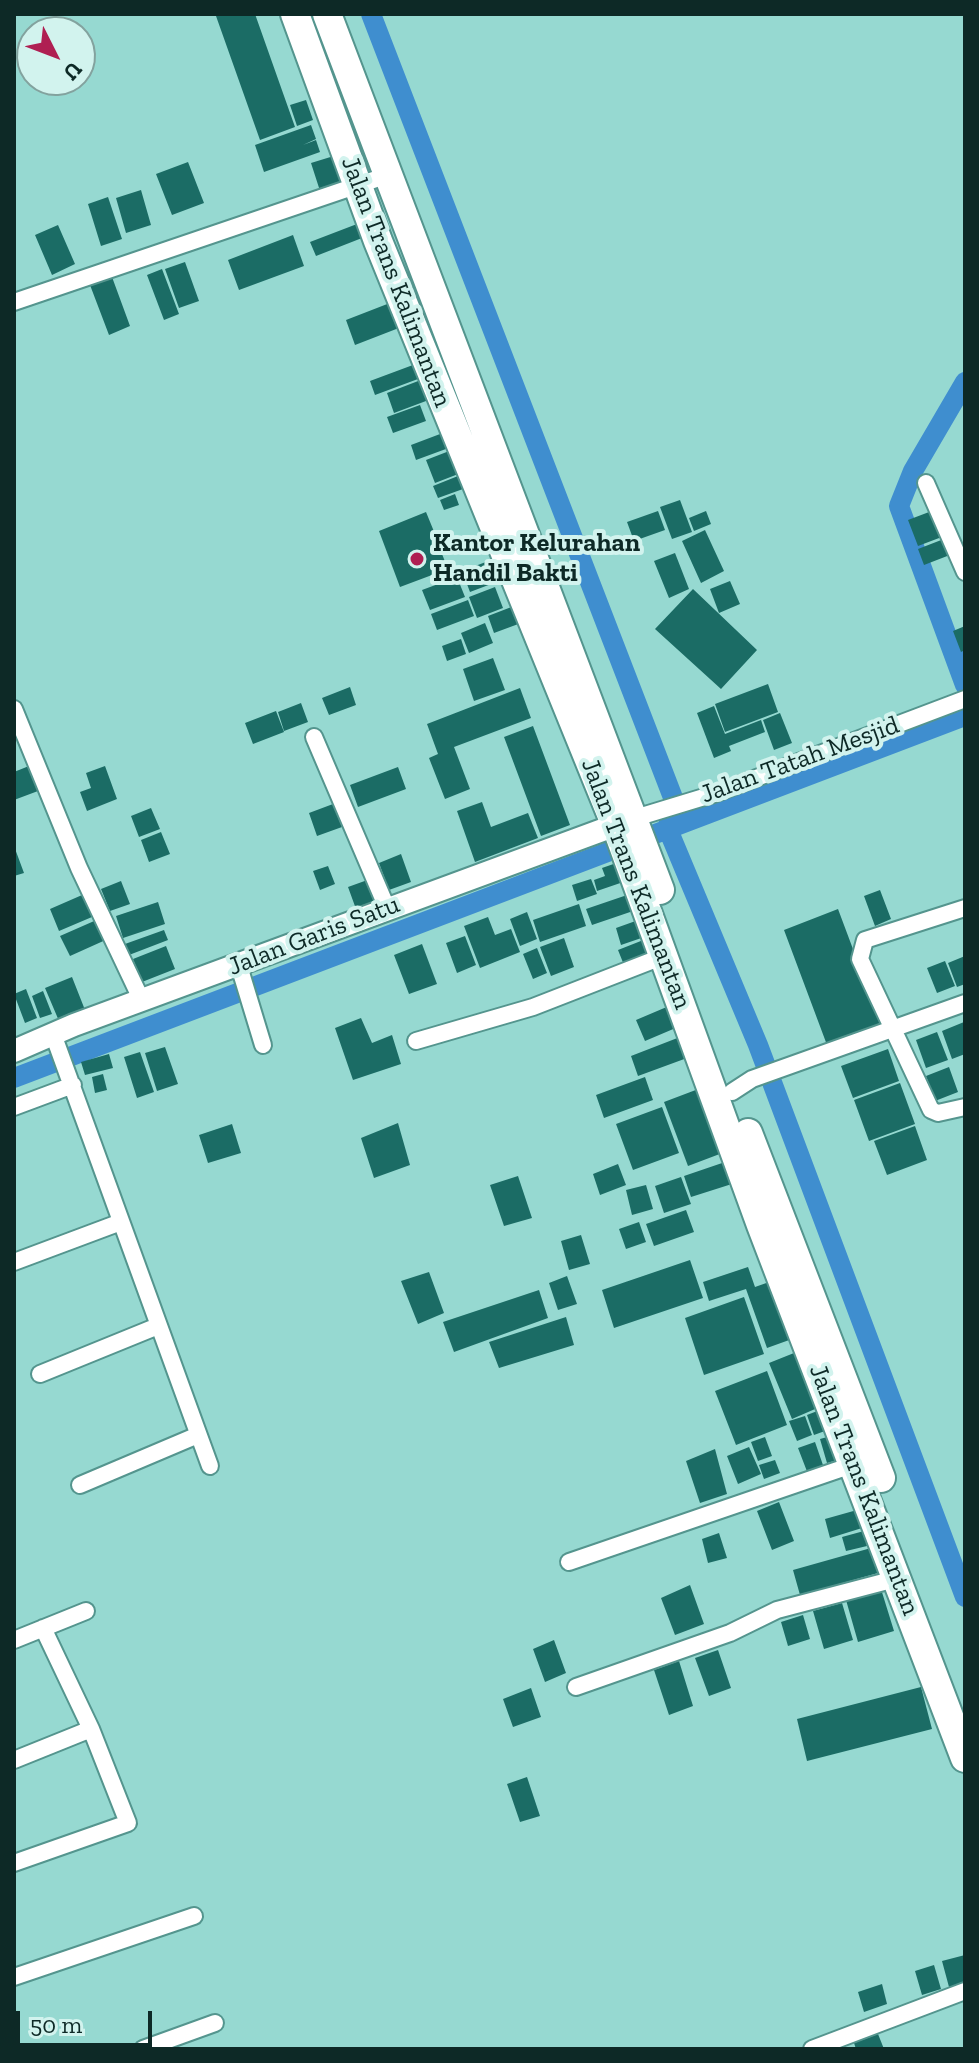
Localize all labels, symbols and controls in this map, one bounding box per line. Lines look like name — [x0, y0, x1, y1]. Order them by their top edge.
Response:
north arrow — [16, 16, 96, 96]
text: U — [57, 56, 88, 86]
street label: Jalan Trans Kalimantan — [334, 152, 458, 412]
place label: Kantor Kelurahan Handil Bakti — [433, 528, 640, 590]
marker: Kantor Kelurahan Handil Bakti — [408, 550, 426, 568]
street label: Jalan Tatah Mesjid — [697, 710, 903, 810]
street label: Jalan Trans Kalimantan — [574, 754, 698, 1014]
street label: Jalan Garis Satu — [224, 889, 404, 983]
street label: Jalan Trans Kalimantan — [802, 1360, 926, 1620]
scale bar — [20, 1995, 156, 2045]
text: 50 m — [30, 2010, 82, 2039]

